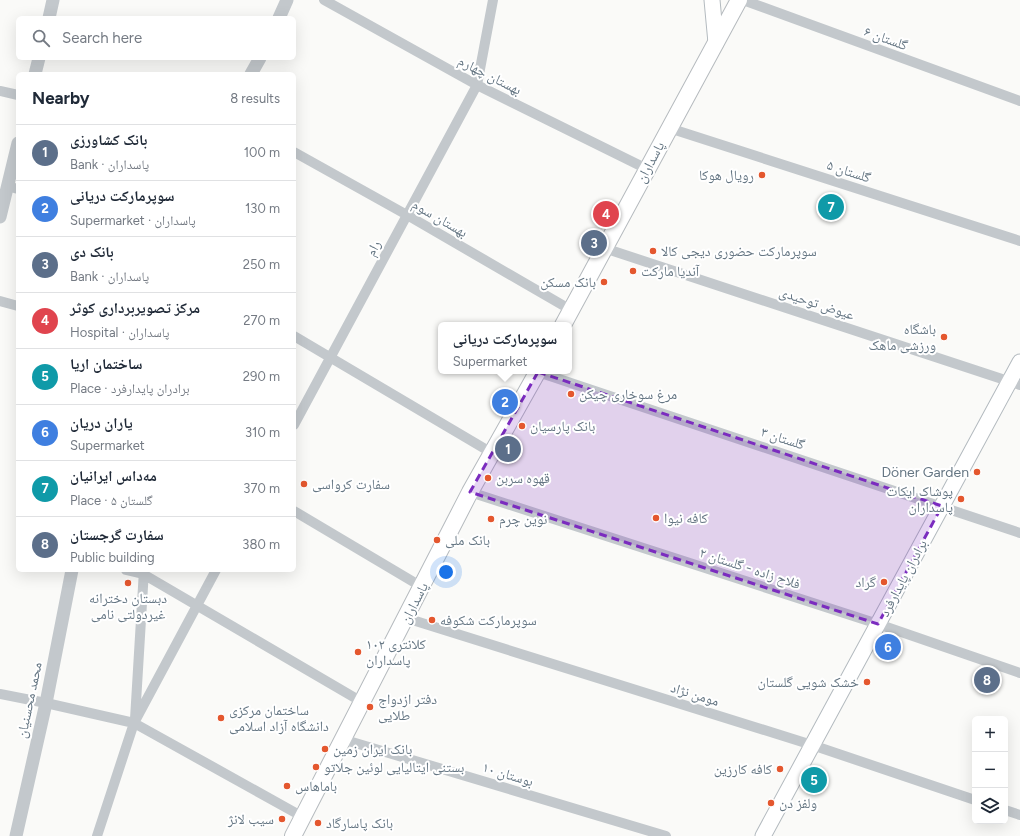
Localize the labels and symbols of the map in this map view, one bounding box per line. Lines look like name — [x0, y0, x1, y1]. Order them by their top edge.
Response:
street label: گلستان ۶ — [862, 23, 910, 54]
street label: بهستان چهارم — [455, 52, 524, 100]
street label: پاسداران — [632, 138, 669, 186]
street label: گلستان ۵ — [825, 156, 873, 187]
place label: رویال هوکا — [699, 167, 754, 184]
marker: رویال هوکا — [757, 170, 767, 180]
pin: 7 — [818, 192, 844, 222]
street label: بهستان سوم — [408, 196, 471, 242]
pin: 4 — [593, 199, 619, 229]
pin: 3 — [581, 228, 607, 258]
street label: رام — [362, 237, 385, 260]
place label: سوپرمارکت حضوری دیجی کالا — [661, 243, 817, 260]
marker: سوپرمارکت حضوری دیجی کالا — [648, 246, 658, 256]
place label: آندیا مارکت — [641, 263, 700, 280]
marker: آندیا مارکت — [628, 266, 638, 276]
place label: بانک مسکن — [540, 274, 596, 291]
marker: بانک مسکن — [599, 277, 609, 287]
street label: عیوض توحیدی — [777, 283, 857, 324]
place label: باشگاه ورزشی ماهک — [868, 321, 936, 354]
marker: باشگاه ورزشی ماهک — [939, 332, 949, 342]
place label: مرغ سوخاری چیکن — [579, 386, 677, 404]
pin: 2 — [492, 387, 518, 417]
marker: مرغ سوخاری چیکن — [566, 389, 576, 399]
place label: بانک پارسیان — [530, 418, 595, 435]
marker: بانک پارسیان — [517, 421, 527, 431]
street label: گلستان ۳ — [759, 423, 807, 454]
pin: 1 — [495, 434, 521, 464]
place label: Döner Garden — [881, 464, 969, 481]
marker: Döner Garden — [972, 467, 982, 477]
place label: قهوه سربن — [496, 470, 550, 487]
marker: قهوه سربن — [483, 473, 493, 483]
place label: سفارت کرواسی — [312, 476, 390, 493]
marker: سفارت کرواسی — [299, 479, 309, 489]
place label: پوشاک ایکات پاسداران — [886, 483, 953, 516]
marker: پوشاک ایکات پاسداران — [956, 494, 966, 504]
place label: کافه نیوا — [664, 510, 708, 527]
place label: نوین چرم — [499, 511, 547, 529]
marker: کافه نیوا — [651, 513, 661, 523]
marker: نوین چرم — [486, 514, 496, 524]
place label: بانک ملی — [445, 532, 490, 549]
marker: بانک ملی — [432, 535, 442, 545]
street label: برادران پایدارفرد — [876, 537, 931, 620]
street label: فلاح زاده - گلستان ۲ — [697, 544, 802, 594]
your location — [436, 562, 456, 582]
place label: گراد — [855, 574, 876, 591]
marker: گراد — [879, 577, 889, 587]
marker: دبستان دخترانه غیردولتی نامی — [123, 578, 133, 588]
street label: پاسداران — [397, 579, 432, 627]
place label: دبستان دخترانه غیردولتی نامی — [89, 590, 167, 623]
place label: سوپرمارکت شکوفه — [440, 612, 537, 629]
marker: سوپرمارکت شکوفه — [427, 615, 437, 625]
pin: 6 — [875, 632, 901, 662]
place label: کلانتری ۱۰۲ پاسداران — [366, 636, 426, 669]
marker: کلانتری ۱۰۲ پاسداران — [353, 647, 363, 657]
street label: محمد محسنیان — [13, 660, 46, 740]
pin: 8 — [974, 665, 1000, 695]
place label: خشک شویی گلستان — [758, 674, 859, 691]
marker: خشک شویی گلستان — [862, 677, 872, 687]
street label: مومن نژاد — [669, 679, 721, 710]
place label: دفتر ازدواج طلایی — [378, 691, 437, 724]
place label: ساختمان مرکزی دانشگاه آزاد اسلامی — [229, 702, 329, 735]
marker: دفتر ازدواج طلایی — [365, 702, 375, 712]
marker: ساختمان مرکزی دانشگاه آزاد اسلامی — [216, 713, 226, 723]
place label: بانک ایران زمین — [333, 741, 413, 758]
marker: بانک ایران زمین — [320, 744, 330, 754]
place label: بستنی ایتالیایی لوئین جلاتو — [324, 759, 464, 776]
street label: بوستان ۱۰ — [480, 759, 536, 790]
place label: کافه کارزین — [714, 761, 772, 778]
marker: بستنی ایتالیایی لوئین جلاتو — [311, 762, 321, 772]
marker: کافه کارزین — [775, 764, 785, 774]
pin: 5 — [801, 765, 827, 795]
place label: باماهاس — [295, 778, 337, 795]
marker: باماهاس — [282, 781, 292, 791]
place label: ولفز دن — [779, 795, 817, 812]
marker: ولفز دن — [766, 798, 776, 808]
place label: سیب لانژ — [227, 811, 274, 828]
marker: سیب لانژ — [277, 814, 287, 824]
place label: بانک پاسارگاد — [326, 815, 393, 832]
marker: بانک پاسارگاد — [313, 818, 323, 828]

